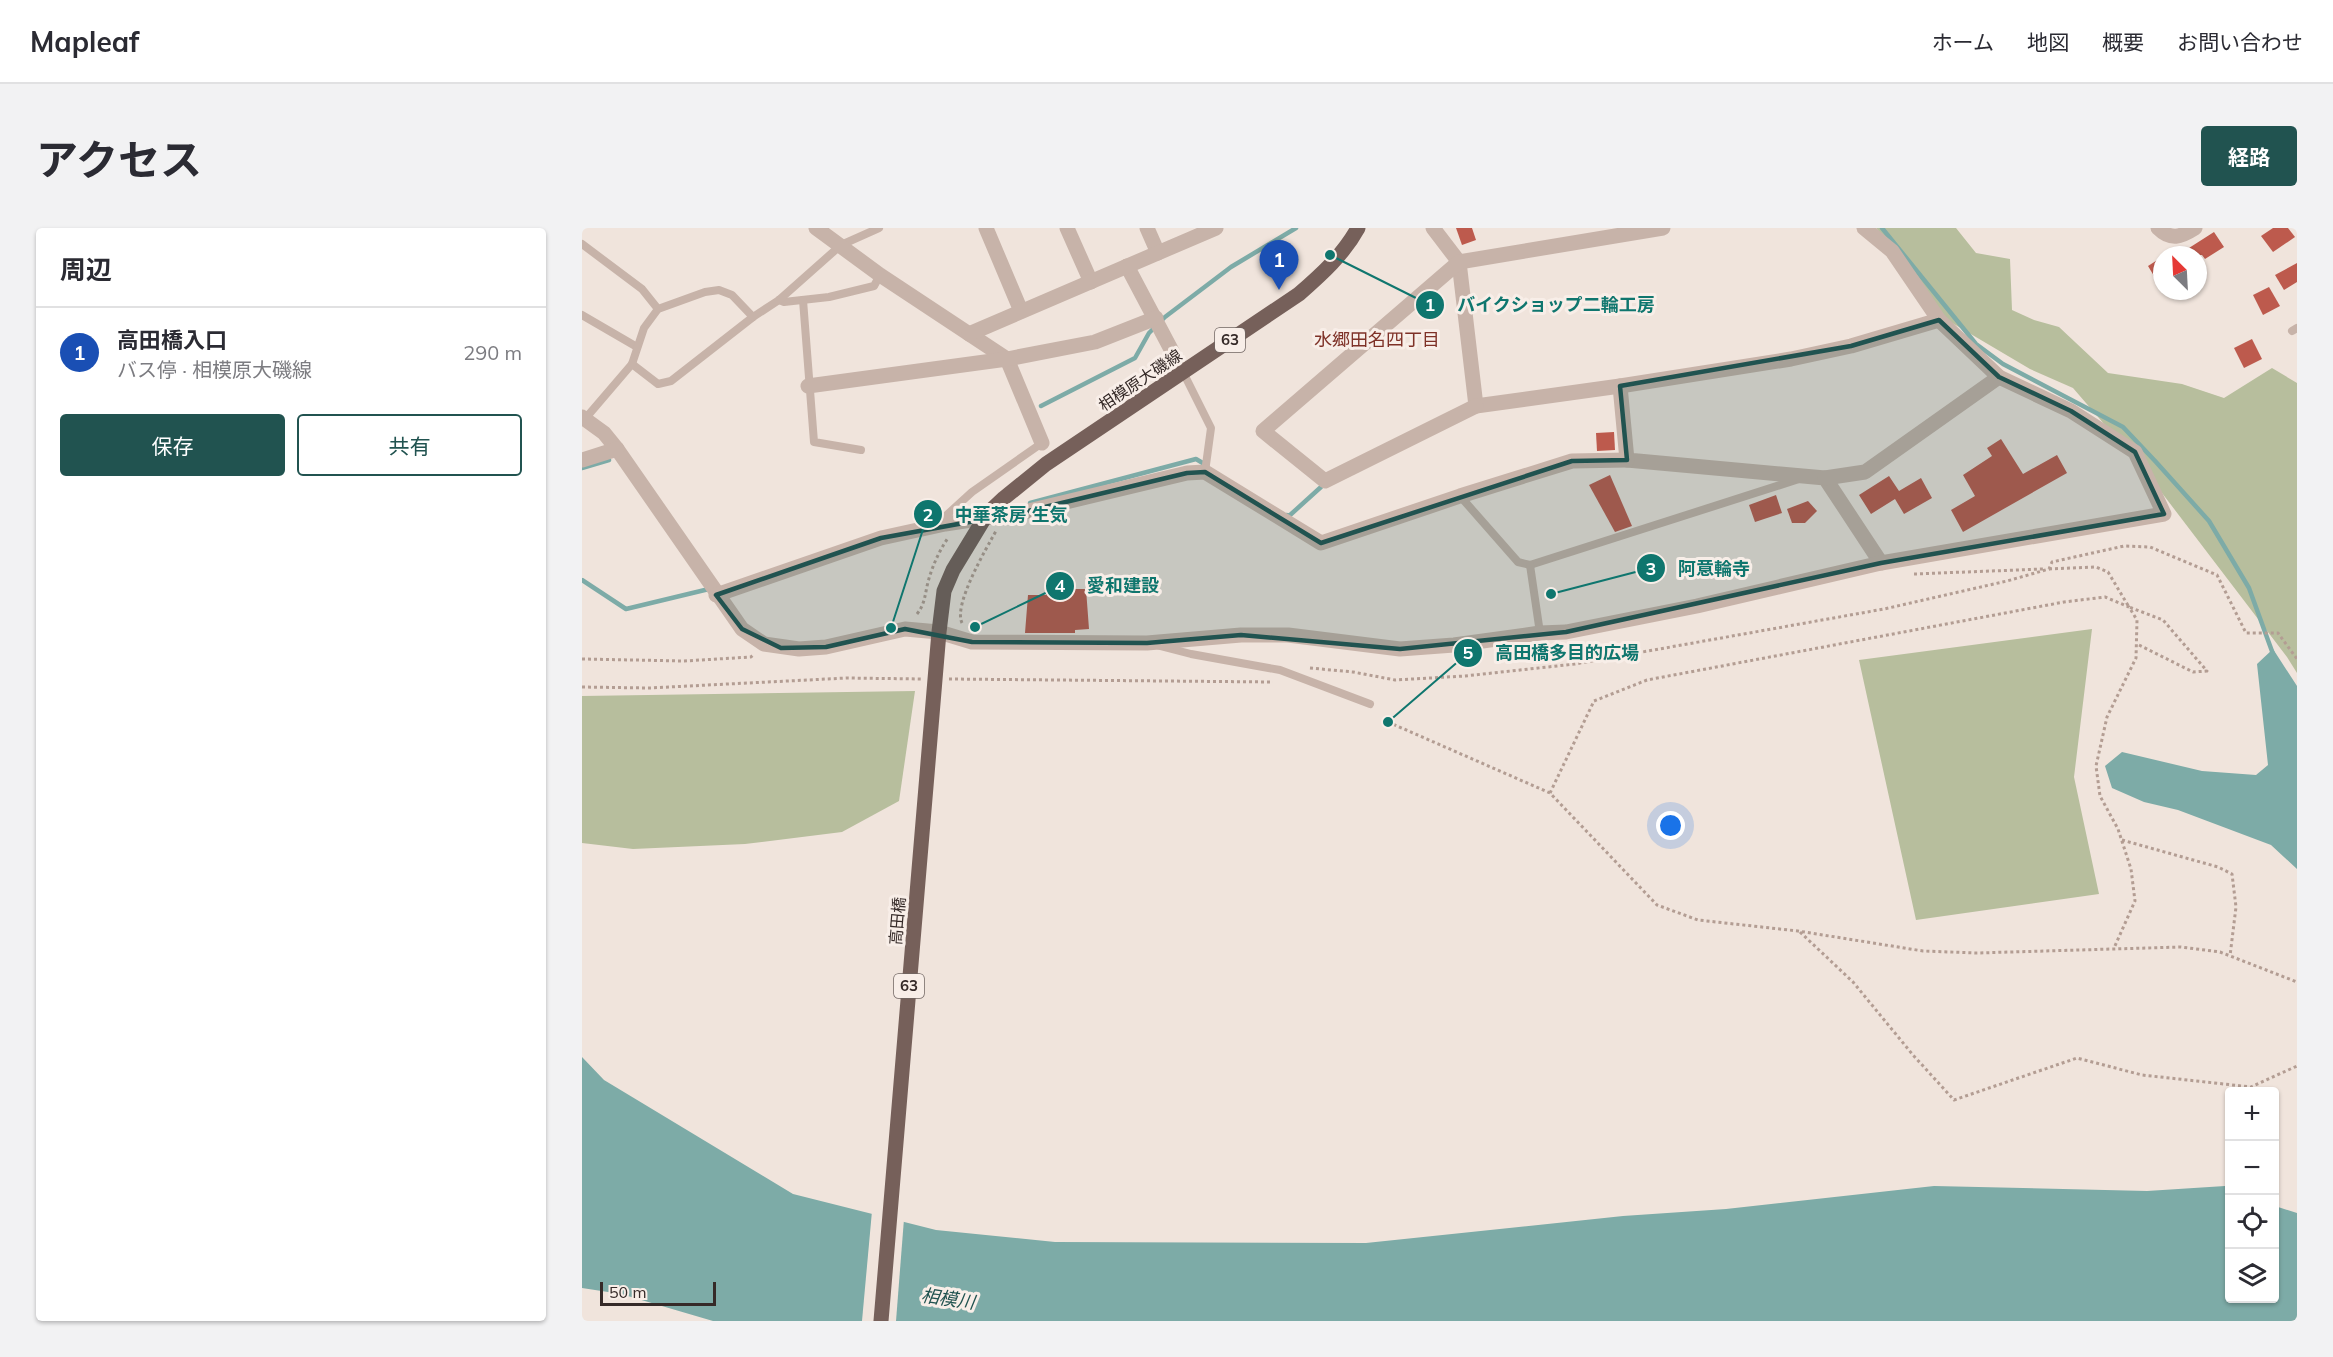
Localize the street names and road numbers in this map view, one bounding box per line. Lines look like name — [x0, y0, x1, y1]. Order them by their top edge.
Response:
road number: 63 — [1215, 328, 1245, 352]
street label: 相模原大磯線 — [1095, 345, 1185, 415]
street label: 高田橋 — [885, 896, 909, 946]
road number: 63 — [894, 974, 924, 998]

